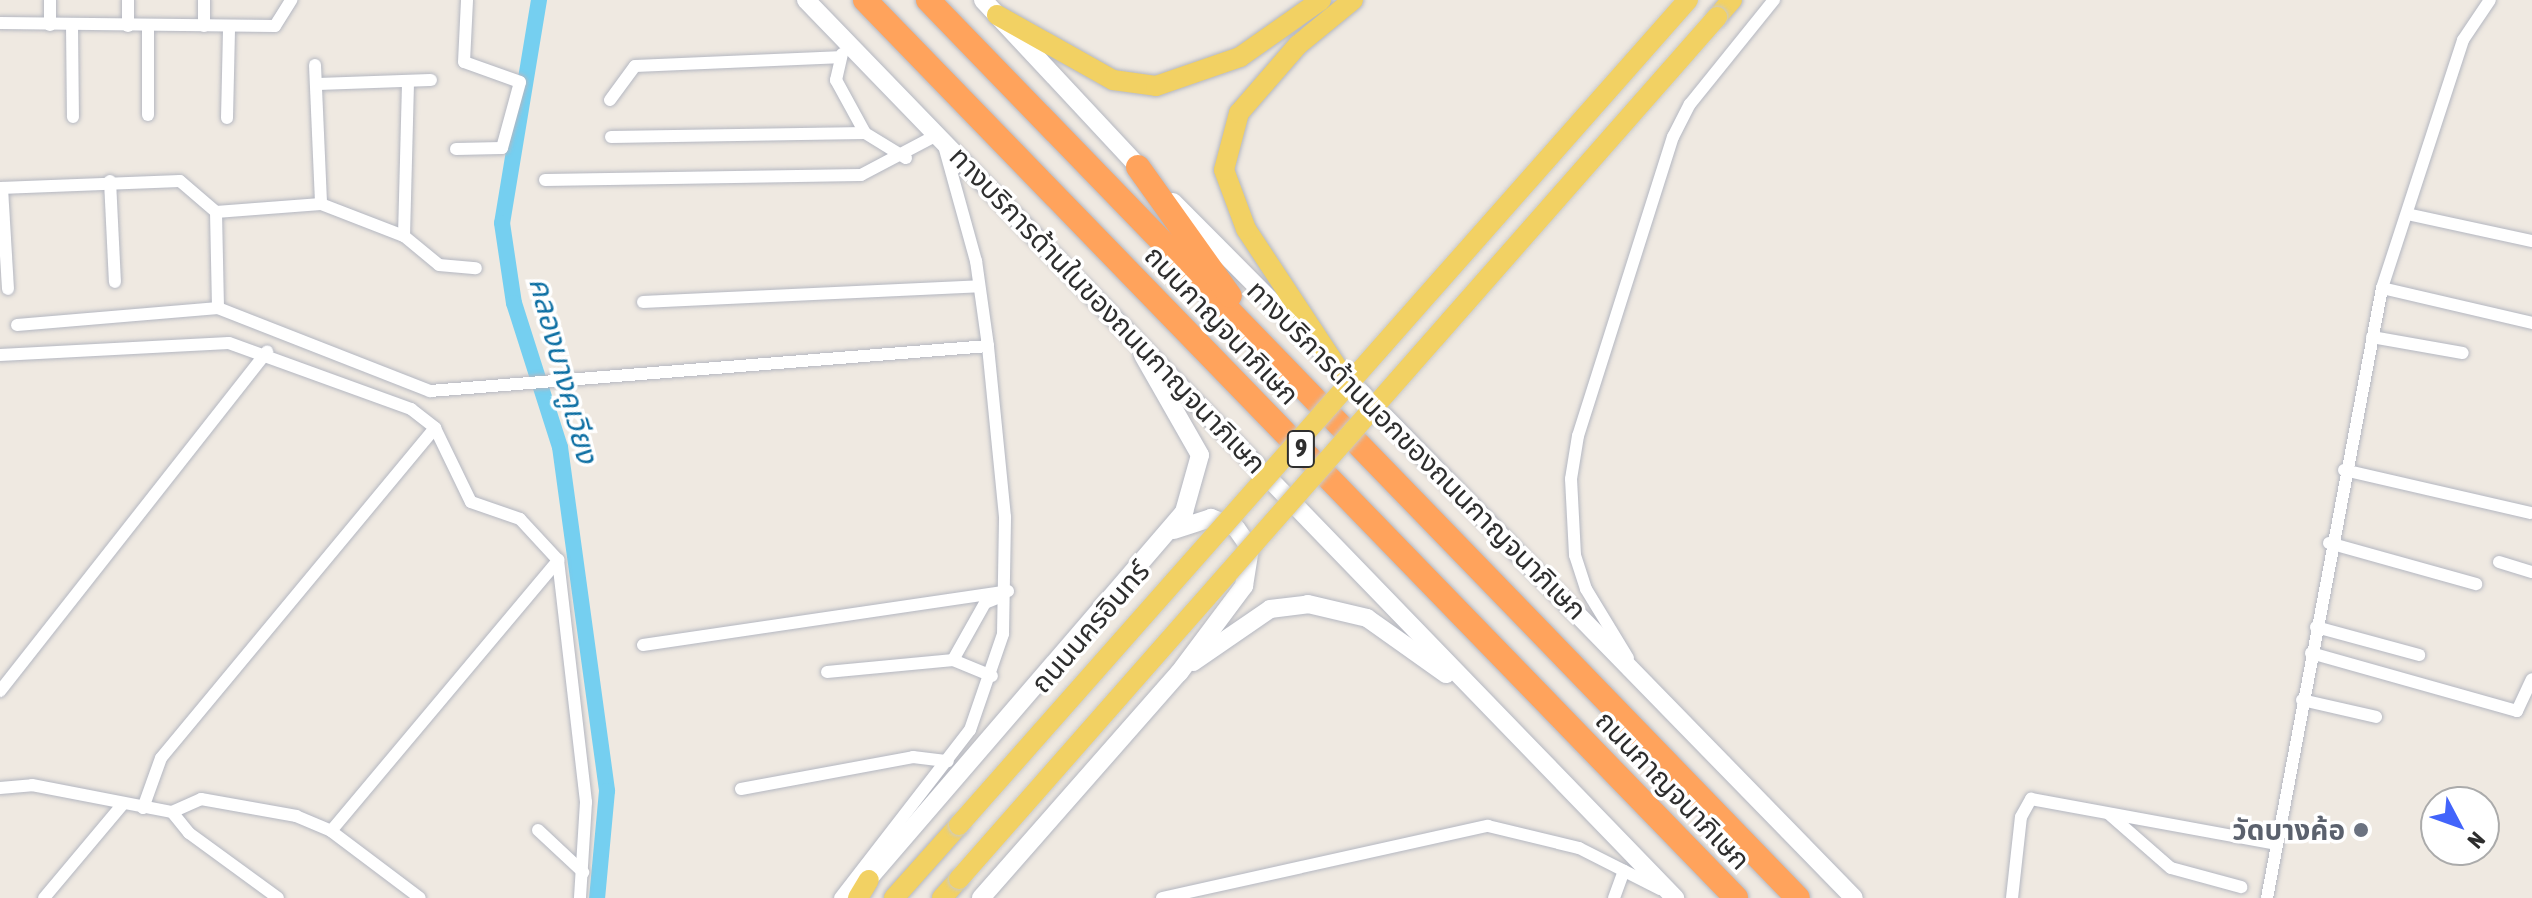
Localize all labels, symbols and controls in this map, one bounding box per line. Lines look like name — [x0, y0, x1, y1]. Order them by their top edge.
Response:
street label: ทางบริการด้านในของถนนกาญจนาภิเษก — [943, 140, 1273, 480]
street label: ถนนกาญจนาภิเษก — [1138, 239, 1306, 411]
water label: คลองบางคูเวียง — [522, 273, 606, 467]
street label: ทางบริการด้านนอกของถนนกาญจนาภิเษก — [1240, 273, 1594, 627]
road number: 9 — [1285, 427, 1317, 471]
street label: ถนนนครอินทร์ — [1024, 554, 1156, 700]
street label: ถนนกาญจนาภิเษก — [1589, 704, 1757, 876]
north arrow — [2420, 786, 2500, 866]
place label: วัดบางค้อ — [2232, 813, 2345, 847]
marker: วัดบางค้อ — [2352, 821, 2370, 839]
text: N — [2463, 827, 2491, 854]

